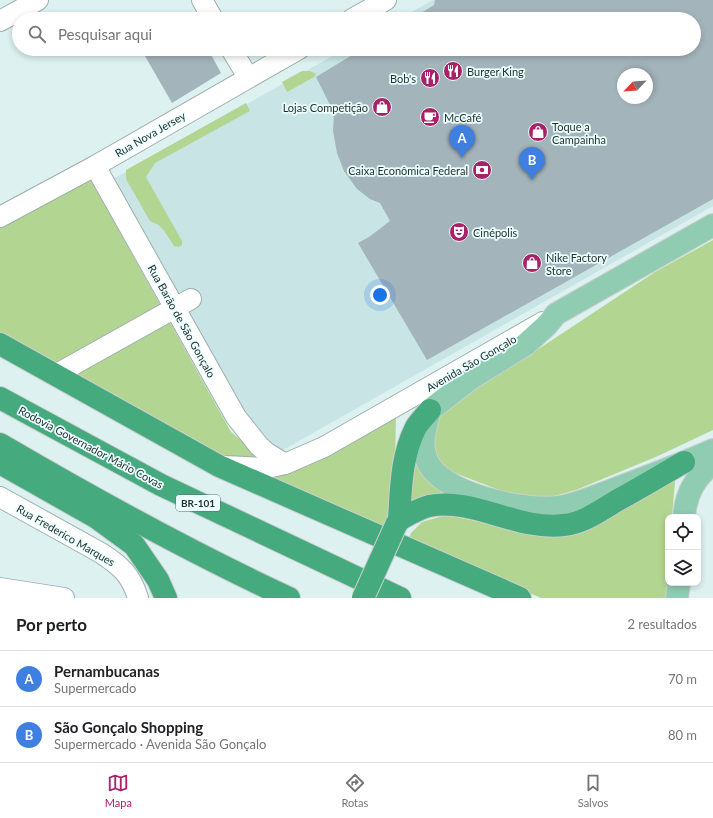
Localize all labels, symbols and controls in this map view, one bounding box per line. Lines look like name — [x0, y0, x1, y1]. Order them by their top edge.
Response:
search box — [12, 12, 701, 56]
icon: search — [26, 23, 48, 45]
text: Pesquisar aqui — [58, 25, 152, 43]
restaurant icon: Burger King — [442, 60, 464, 82]
place label: Burger King — [467, 65, 524, 78]
restaurant icon: Bob's — [419, 67, 441, 89]
north arrow — [617, 68, 653, 104]
place label: Bob's — [390, 72, 416, 85]
shop icon: Lojas Competição — [371, 96, 393, 118]
place label: Lojas Competição — [283, 101, 368, 114]
cafe icon: McCafé — [419, 106, 441, 128]
street label: Rua Nova Jersey — [112, 108, 188, 159]
place label: McCafé — [444, 111, 482, 124]
place label: Toque a Campainha — [552, 120, 606, 146]
shop icon: Toque a Campainha — [527, 121, 549, 143]
pin: A — [449, 125, 475, 158]
pin: B — [519, 147, 545, 180]
bank icon: Caixa Econômica Federal — [471, 159, 493, 181]
place label: Caixa Econômica Federal — [348, 164, 468, 177]
theatre icon: Cinépolis — [448, 221, 470, 243]
place label: Cinépolis — [473, 226, 518, 239]
place label: Nike Factory Store — [546, 251, 607, 277]
shop icon: Nike Factory Store — [521, 252, 543, 274]
street label: Rua Barão de São Gonçalo — [146, 262, 218, 380]
your location — [370, 285, 390, 305]
street label: Avenida São Gonçalo — [424, 332, 518, 394]
street label: Rodovia Governador Mário Covas — [16, 403, 166, 491]
road number: BR-101 — [176, 495, 220, 511]
street label: Rua Frederico Marques — [15, 502, 118, 569]
map controls — [665, 514, 701, 586]
button: locate — [665, 514, 701, 550]
button: layers — [665, 550, 701, 586]
text: Por perto — [16, 614, 87, 635]
text: 2 resultados — [627, 616, 697, 632]
text: Pernambucanas — [54, 662, 160, 680]
text: A — [24, 671, 34, 687]
text: 70 m — [668, 671, 697, 687]
text: Supermercado — [54, 680, 136, 696]
text: São Gonçalo Shopping — [54, 718, 203, 736]
text: B — [25, 727, 33, 743]
text: 80 m — [668, 727, 697, 743]
text: Supermercado · Avenida São Gonçalo — [54, 736, 266, 752]
tab: Mapa — [105, 772, 132, 809]
tab: Rotas — [341, 772, 368, 809]
tab: Salvos — [578, 772, 608, 809]

